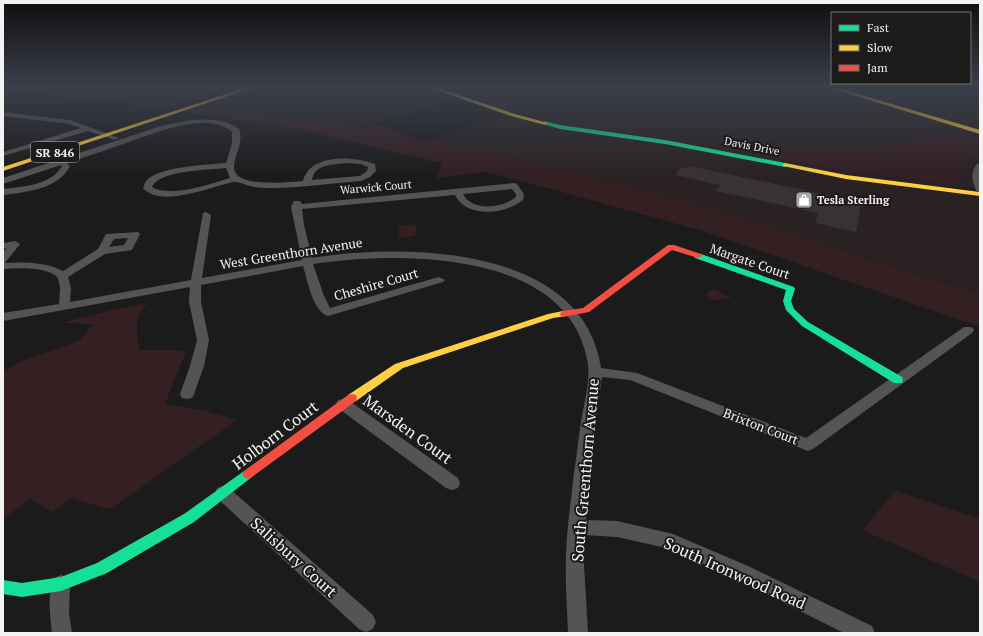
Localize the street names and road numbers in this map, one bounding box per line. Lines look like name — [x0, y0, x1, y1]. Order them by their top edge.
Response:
street label: Davis Drive — [723, 134, 781, 158]
road number: SR 846 — [31, 142, 79, 162]
street label: Warwick Court — [340, 177, 412, 197]
street label: West Greenthorn Avenue — [218, 233, 364, 273]
street label: Margate Court — [708, 239, 792, 283]
street label: Cheshire Court — [332, 263, 420, 305]
street label: South Greenthorn Avenue — [566, 377, 604, 563]
street label: Marsden Court — [359, 389, 457, 469]
street label: Holborn Court — [227, 395, 323, 475]
street label: Brixton Court — [721, 403, 801, 449]
street label: Salisbury Court — [246, 512, 342, 602]
street label: South Ironwood Road — [660, 532, 810, 614]

